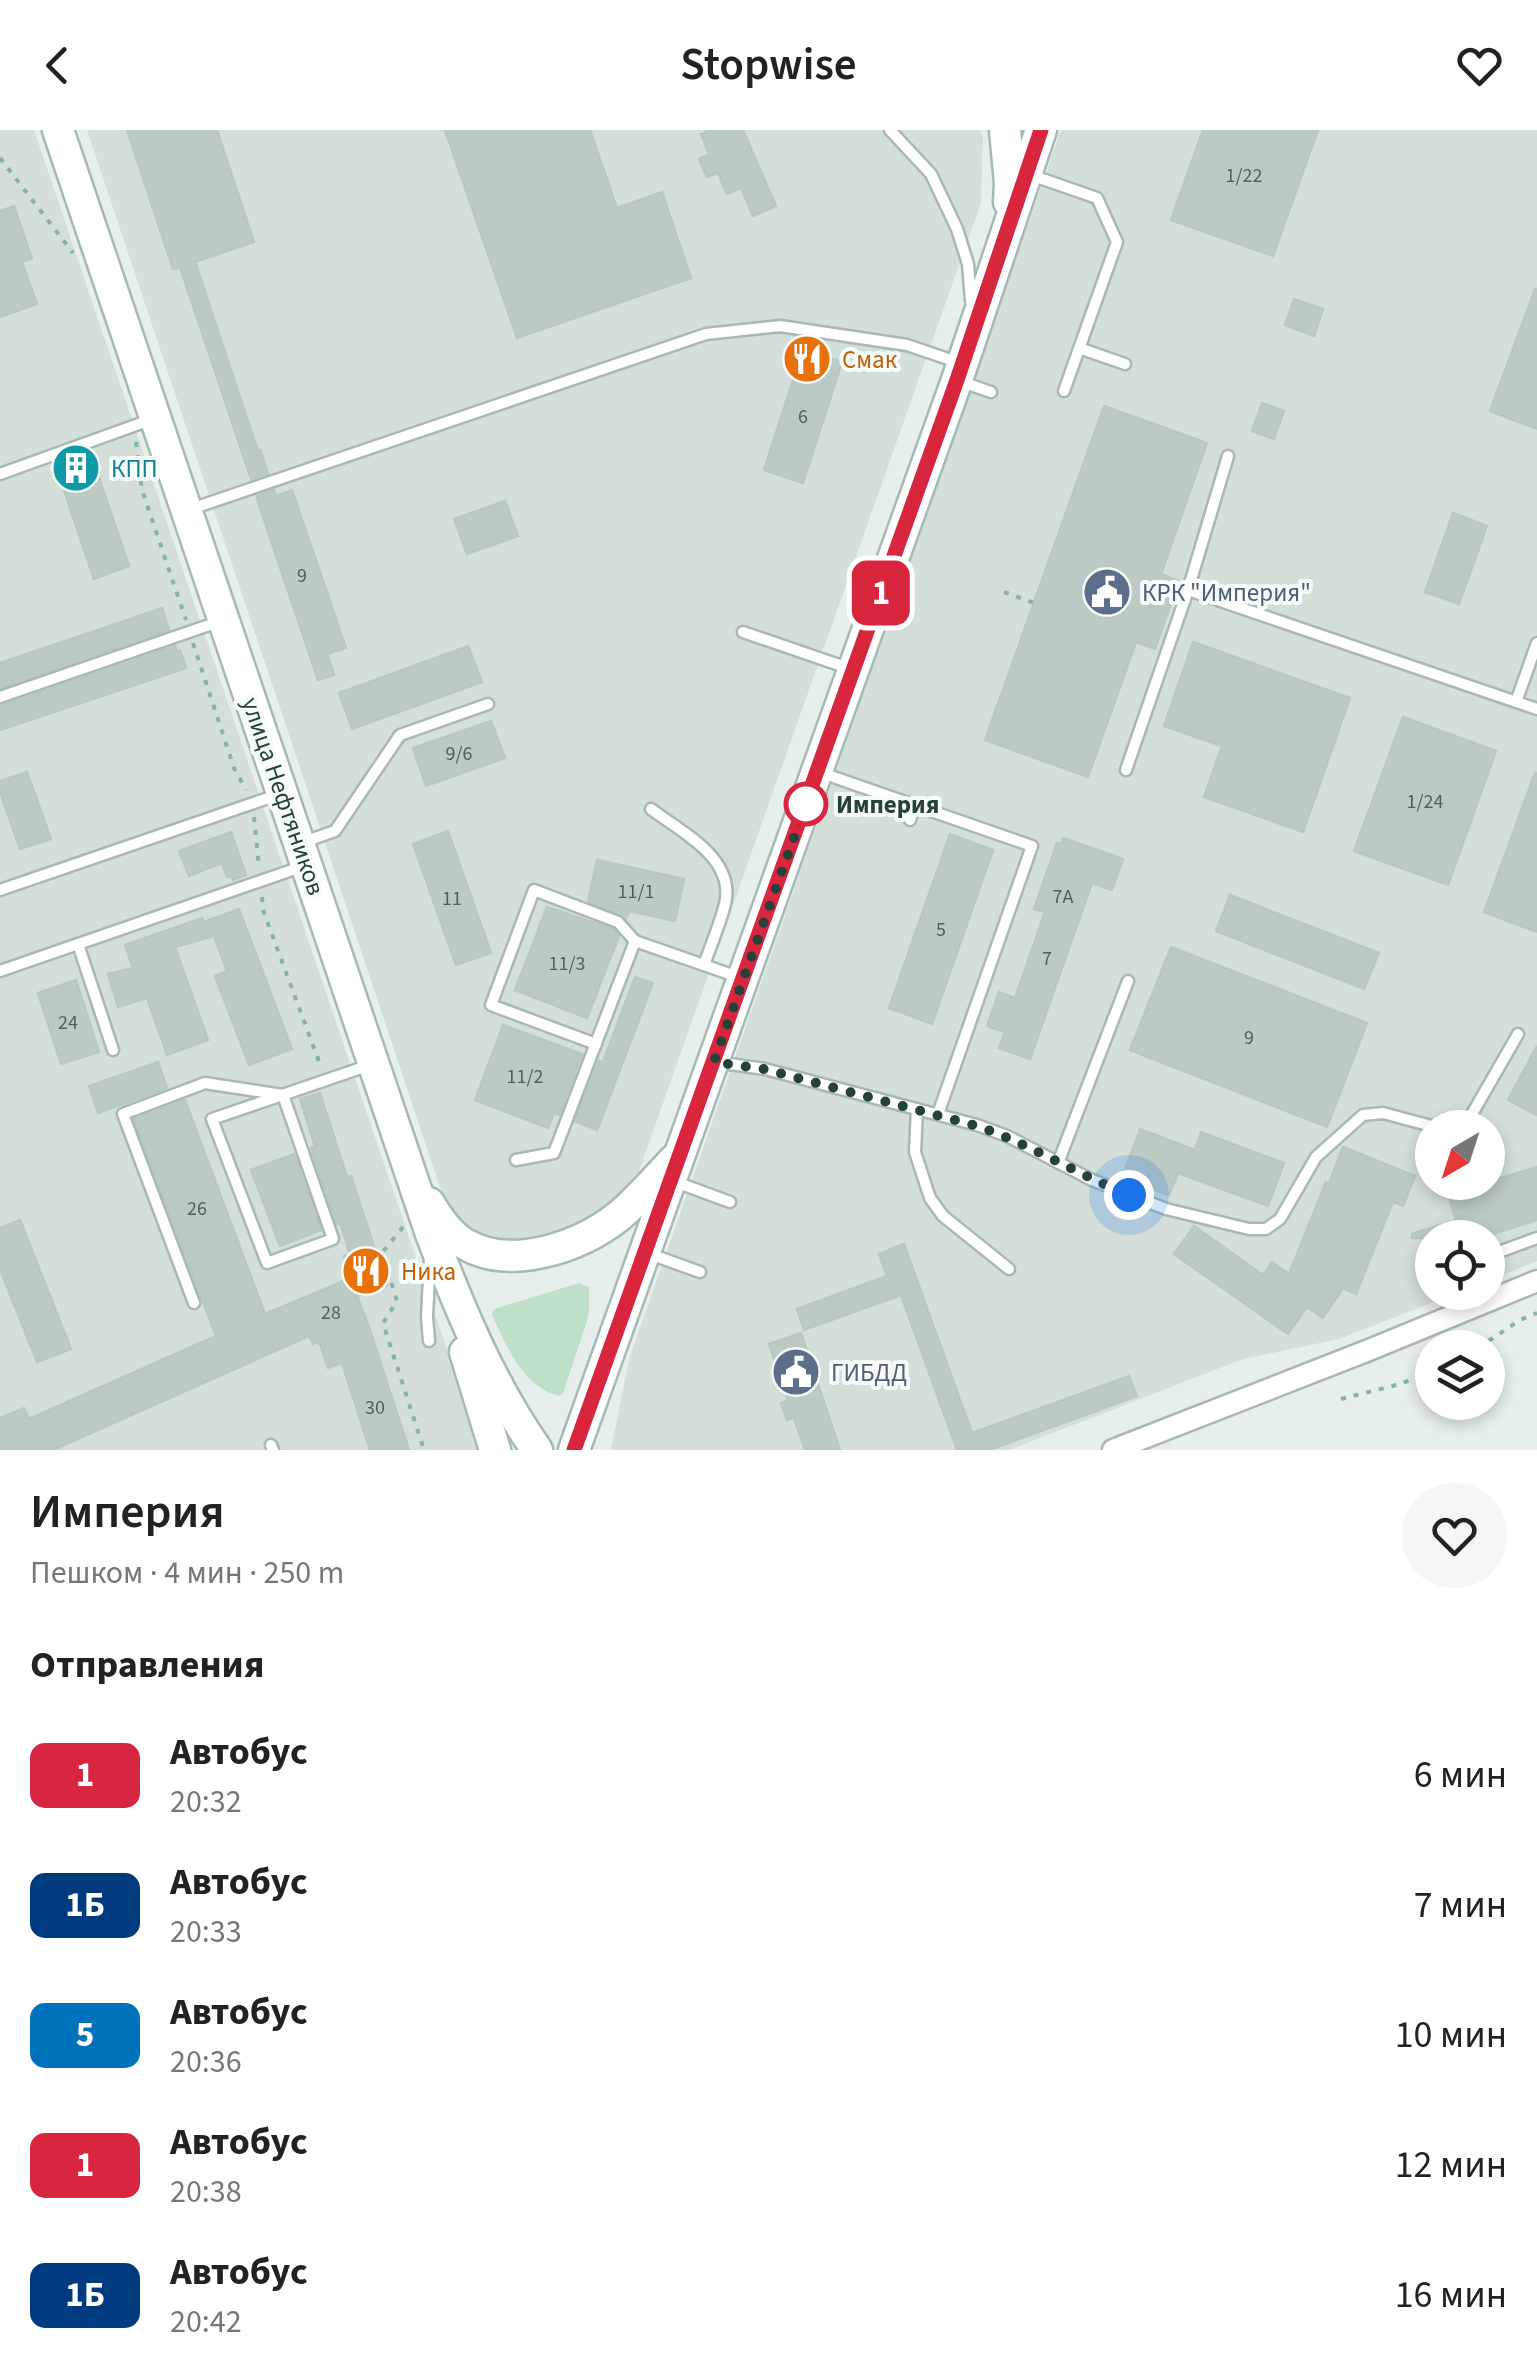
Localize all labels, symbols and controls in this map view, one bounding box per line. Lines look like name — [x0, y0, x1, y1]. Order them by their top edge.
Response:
text: Stopwise — [680, 33, 857, 97]
icon: back — [30, 38, 85, 93]
icon: heart — [1452, 38, 1507, 93]
house number: 1/22 — [1226, 162, 1262, 190]
restaurant icon: Смак — [781, 333, 833, 385]
place label: Смак — [842, 342, 898, 378]
house number: 6 — [798, 403, 808, 431]
building icon: КПП — [50, 442, 102, 494]
place label: КПП — [111, 451, 158, 487]
line badge: 1 — [848, 560, 914, 626]
house number: 9 — [297, 562, 307, 590]
public building icon: КРК "Империя" — [1081, 566, 1133, 618]
text: 1 — [872, 568, 890, 618]
place label: КРК "Империя" — [1142, 575, 1311, 611]
street label: улица Нефтяников — [232, 693, 334, 900]
house number: 9/6 — [446, 740, 472, 768]
marker: Империя — [785, 783, 827, 825]
place label: Империя — [836, 787, 939, 823]
house number: 1/24 — [1407, 788, 1443, 816]
house number: 11/1 — [618, 878, 654, 906]
house number: 7А — [1053, 883, 1074, 911]
house number: 11 — [442, 885, 462, 913]
house number: 5 — [936, 916, 946, 944]
house number: 7 — [1042, 945, 1052, 973]
house number: 11/3 — [549, 950, 585, 978]
house number: 24 — [58, 1009, 78, 1037]
house number: 9 — [1244, 1024, 1254, 1052]
house number: 11/2 — [507, 1063, 543, 1091]
north arrow — [1415, 1110, 1505, 1200]
map controls — [1415, 1110, 1505, 1420]
your location — [1104, 1170, 1154, 1220]
house number: 26 — [187, 1195, 207, 1223]
button: locate — [1415, 1220, 1505, 1310]
restaurant icon: Ника — [340, 1245, 392, 1297]
place label: Ника — [401, 1254, 456, 1290]
house number: 28 — [321, 1299, 341, 1327]
button: layers — [1415, 1330, 1505, 1420]
public building icon: ГИБДД — [770, 1346, 822, 1398]
place label: ГИБДД — [831, 1355, 907, 1391]
house number: 30 — [365, 1394, 385, 1422]
text: Империя — [30, 1478, 225, 1546]
button: heart — [1402, 1483, 1507, 1588]
text: Пешком · 4 мин · 250 m — [30, 1550, 344, 1596]
text: Отправления — [30, 1638, 264, 1692]
text: Автобус — [170, 1725, 308, 1779]
text: 6 мин — [1414, 1748, 1507, 1802]
text: 1 — [76, 1750, 94, 1800]
text: 20:32 — [170, 1779, 242, 1825]
text: Автобус — [170, 1855, 308, 1909]
text: 7 мин — [1414, 1878, 1507, 1932]
text: 1Б — [65, 1880, 105, 1930]
text: 20:33 — [170, 1909, 242, 1955]
text: Автобус — [170, 1985, 308, 2039]
text: 10 мин — [1395, 2008, 1507, 2062]
text: 5 — [76, 2010, 94, 2060]
text: 20:36 — [170, 2039, 242, 2085]
text: Автобус — [170, 2115, 308, 2169]
text: 12 мин — [1395, 2138, 1507, 2192]
text: 1 — [76, 2140, 94, 2190]
text: 20:38 — [170, 2169, 242, 2215]
text: Автобус — [170, 2245, 308, 2299]
text: 16 мин — [1395, 2268, 1507, 2322]
text: 1Б — [65, 2270, 105, 2320]
text: 20:42 — [170, 2299, 242, 2345]

